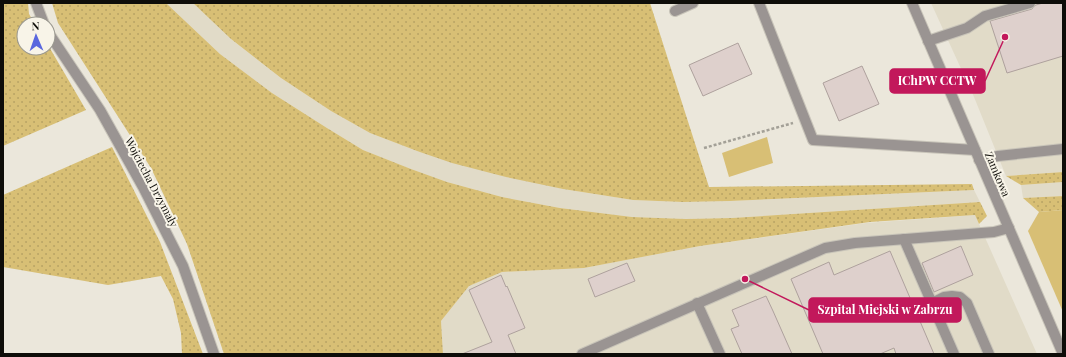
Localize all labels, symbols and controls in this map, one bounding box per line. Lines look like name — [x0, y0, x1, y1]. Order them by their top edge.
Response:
north arrow — [16, 16, 56, 56]
text: N — [31, 18, 40, 33]
callout: IChPW CCTW — [890, 69, 985, 93]
text: IChPW CCTW — [898, 72, 977, 88]
street label: Wojciecha Drzymały — [121, 134, 182, 230]
street label: Zamkowa — [982, 149, 1014, 199]
callout: Szpital Miejski w Zabrzu — [809, 298, 961, 322]
text: Szpital Miejski w Zabrzu — [818, 301, 953, 317]

